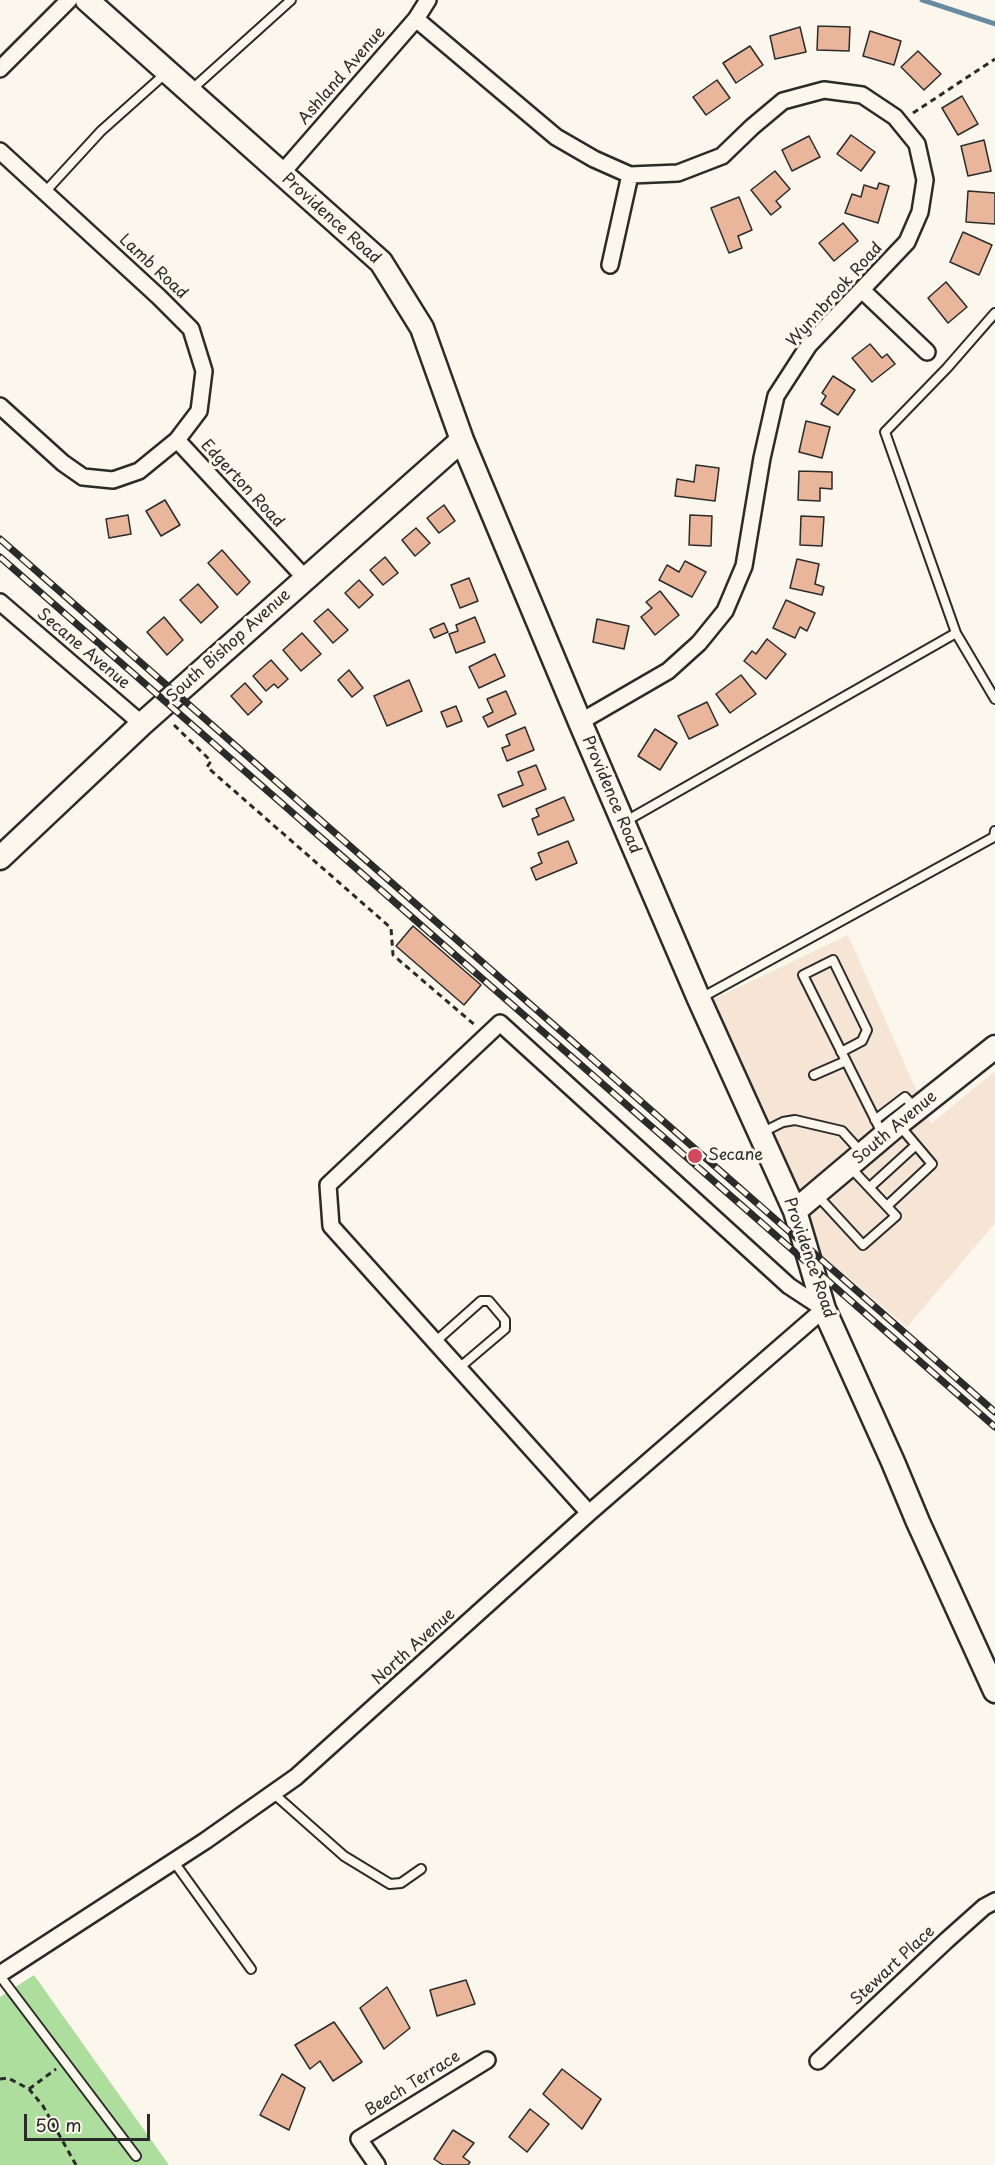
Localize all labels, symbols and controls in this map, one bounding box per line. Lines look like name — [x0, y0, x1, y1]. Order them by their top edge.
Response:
street label: Ashland Avenue — [294, 23, 390, 129]
street label: Providence Road — [278, 170, 384, 268]
street label: Lamb Road — [115, 231, 191, 303]
street label: Wynnbrook Road — [783, 239, 887, 351]
street label: Edgerton Road — [196, 436, 288, 532]
street label: South Bishop Avenue — [163, 585, 295, 707]
street label: Secane Avenue — [33, 605, 133, 693]
street label: Providence Road — [578, 733, 644, 857]
street label: South Avenue — [849, 1087, 941, 1169]
place label: Secane — [708, 1146, 763, 1166]
marker: Secane — [686, 1147, 704, 1165]
street label: Providence Road — [779, 1195, 839, 1321]
street label: North Avenue — [369, 1605, 459, 1689]
street label: Stewart Place — [847, 1922, 939, 2010]
street label: Beech Terrace — [362, 2047, 464, 2121]
scale bar — [27, 2102, 153, 2140]
text: 50 m — [35, 2111, 82, 2138]

